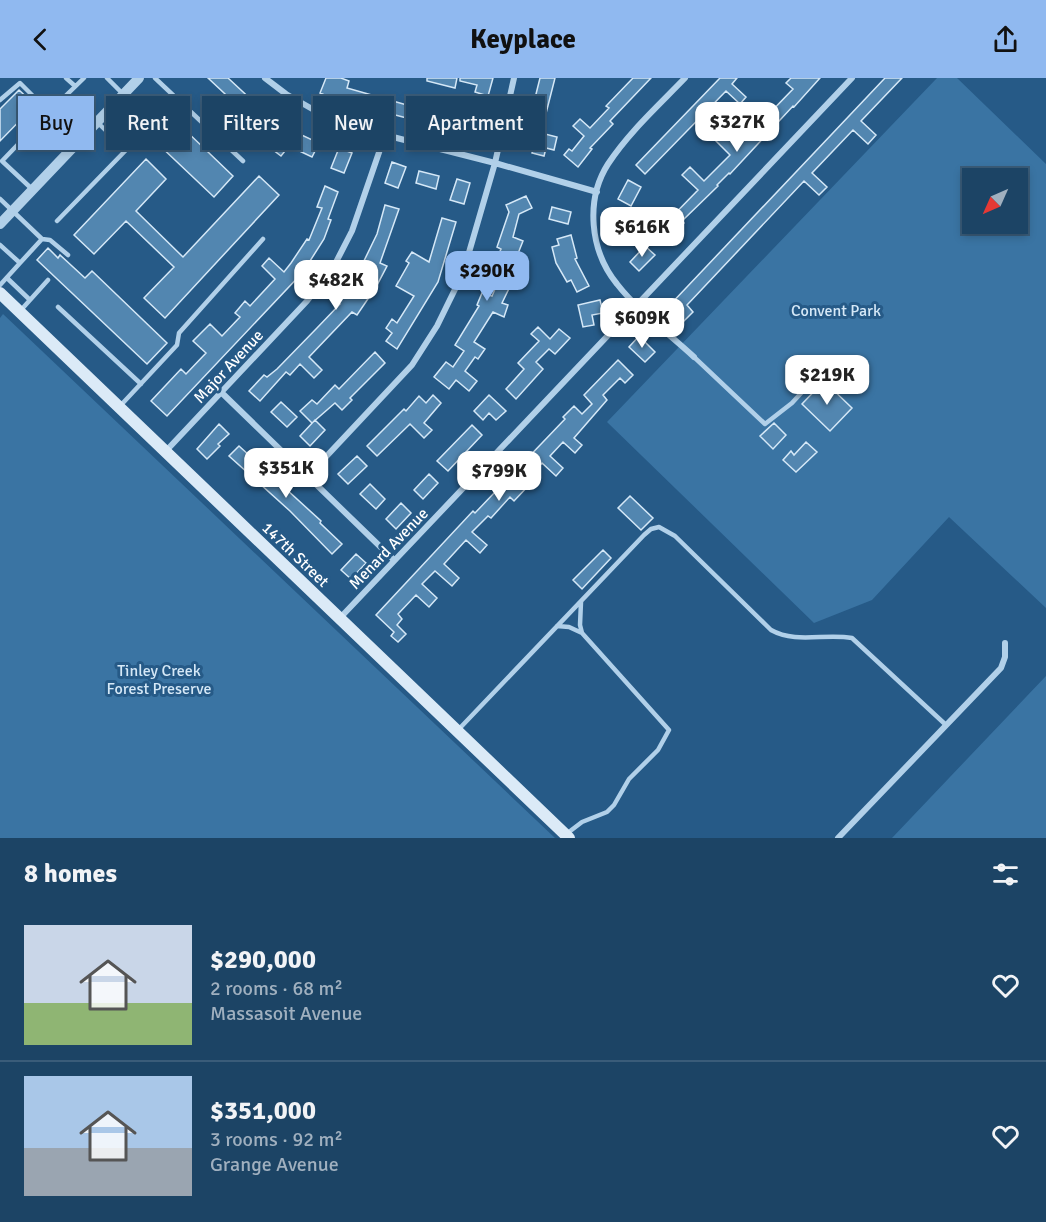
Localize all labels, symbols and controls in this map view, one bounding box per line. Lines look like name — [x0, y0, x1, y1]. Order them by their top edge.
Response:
icon: back — [24, 23, 57, 56]
text: Keyplace — [470, 23, 576, 56]
icon: share — [989, 23, 1022, 56]
chip: Buy — [18, 96, 94, 150]
chip: Rent — [106, 96, 190, 150]
chip: Filters — [202, 96, 301, 150]
chip: New — [313, 96, 394, 150]
chip: Apartment — [406, 96, 545, 150]
pin: $327K — [695, 102, 779, 153]
text: $327K — [709, 109, 765, 134]
north arrow — [962, 168, 1028, 234]
map controls — [962, 168, 1028, 234]
pin: $616K — [600, 207, 684, 258]
text: $616K — [614, 214, 670, 239]
pin: $290K — [445, 251, 529, 302]
text: $290K — [459, 258, 515, 283]
pin: $482K — [294, 260, 378, 311]
text: $482K — [308, 267, 364, 292]
pin: $609K — [600, 298, 684, 349]
park label: Convent Park — [791, 301, 881, 321]
text: $609K — [614, 305, 670, 330]
street label: Major Avenue — [190, 326, 268, 408]
pin: $219K — [785, 355, 869, 406]
text: $219K — [799, 362, 855, 387]
pin: $351K — [244, 448, 328, 499]
pin: $799K — [457, 451, 541, 502]
text: $351K — [258, 455, 314, 480]
text: $799K — [471, 458, 527, 483]
street label: Menard Avenue — [345, 504, 433, 594]
street label: 147th Street — [258, 518, 333, 592]
park label: Tinley Creek Forest Preserve — [107, 661, 211, 699]
text: 8 homes — [24, 858, 117, 890]
icon: filters — [989, 858, 1022, 891]
text: $290,000 — [210, 944, 316, 976]
icon: home — [72, 949, 144, 1021]
icon: heart — [989, 969, 1022, 1002]
text: 2 rooms · 68 m² — [210, 976, 343, 1001]
text: Massasoit Avenue — [210, 1001, 362, 1026]
text: $351,000 — [210, 1095, 316, 1127]
icon: home — [72, 1100, 144, 1172]
icon: heart — [989, 1120, 1022, 1153]
text: 3 rooms · 92 m² — [210, 1127, 343, 1152]
text: Grange Avenue — [210, 1152, 339, 1177]

